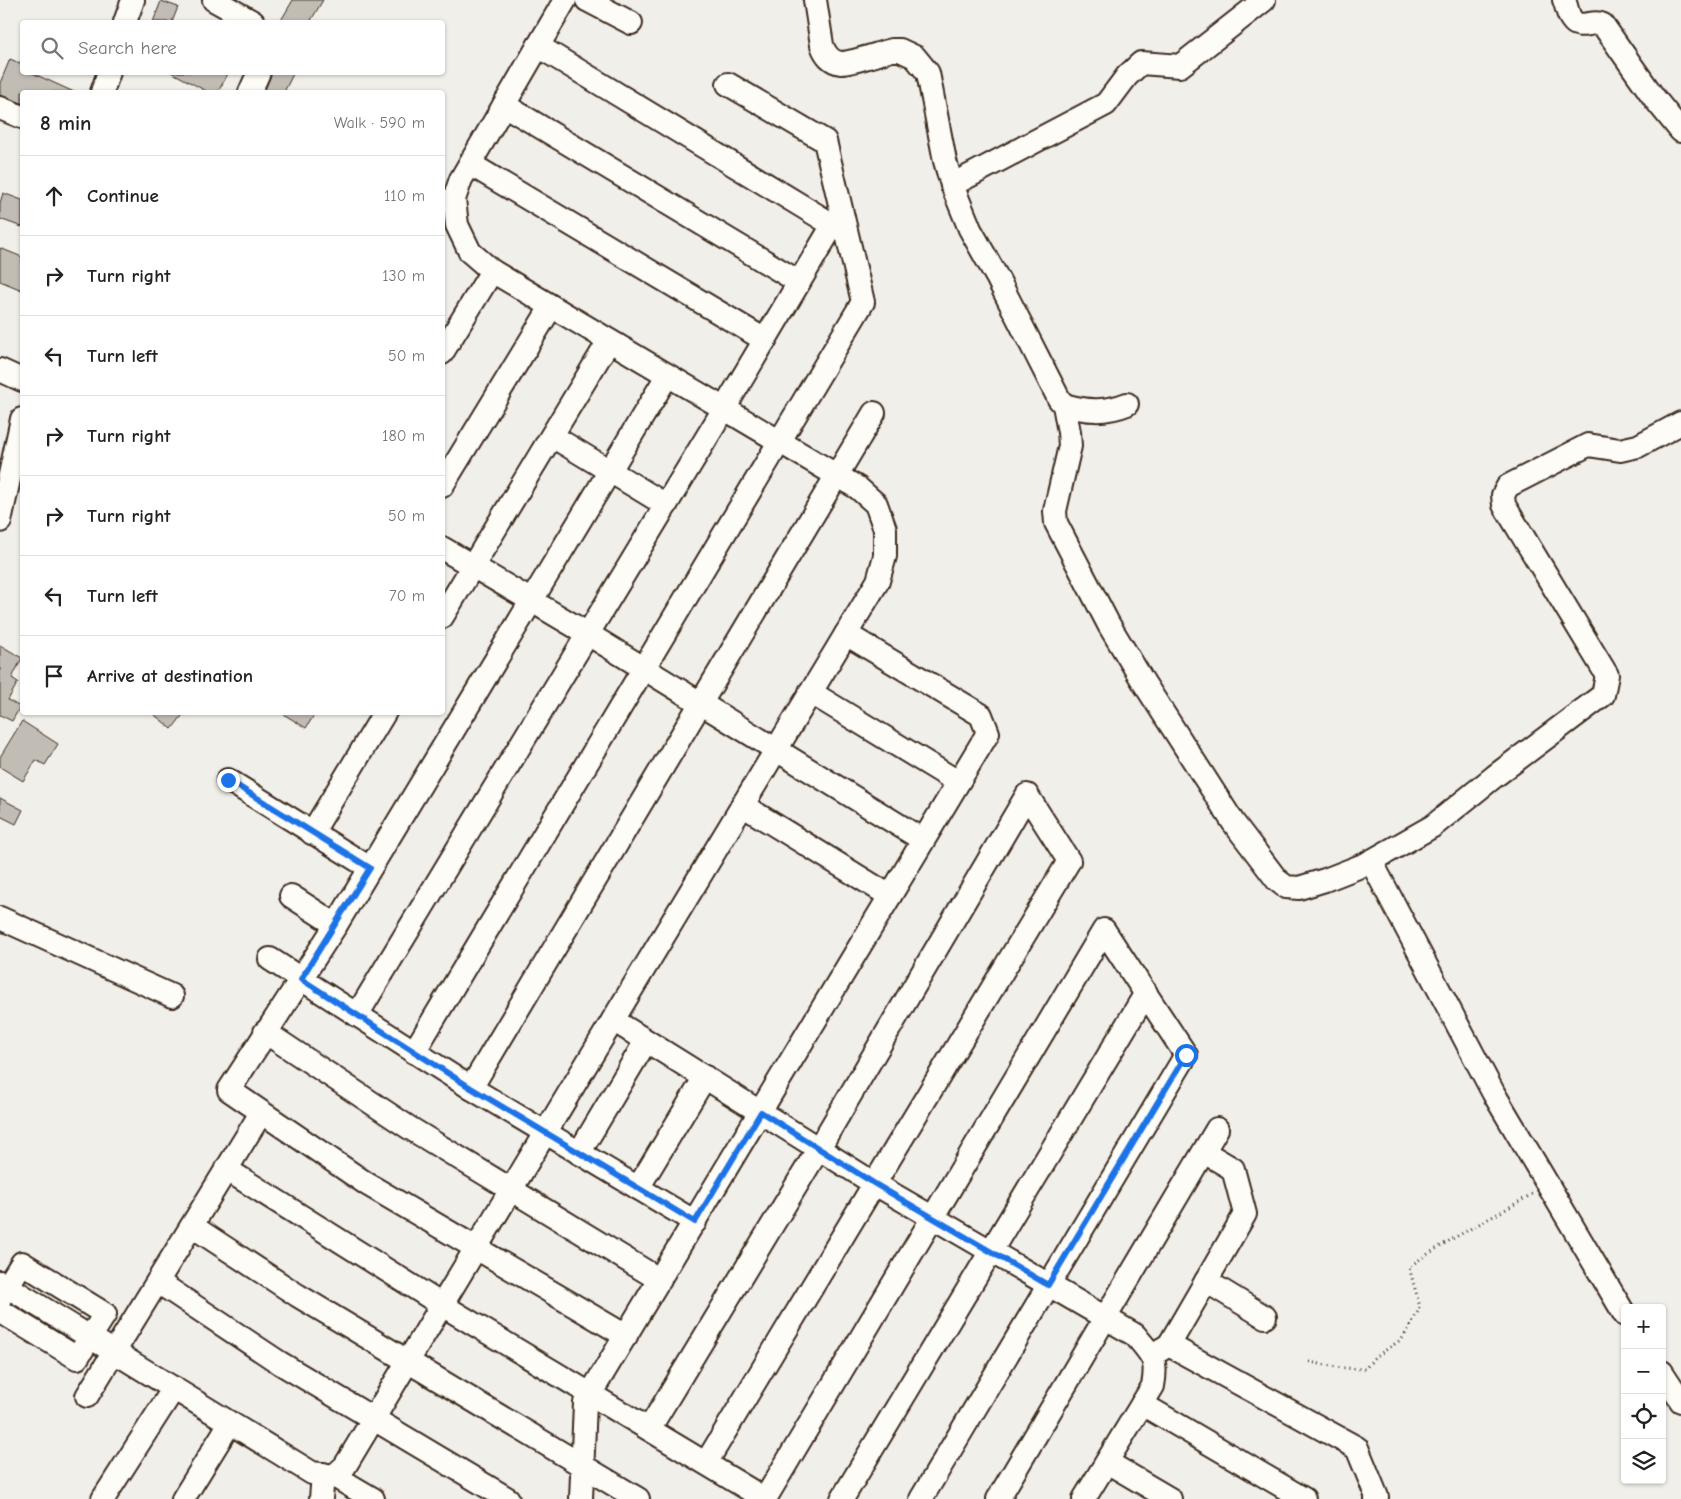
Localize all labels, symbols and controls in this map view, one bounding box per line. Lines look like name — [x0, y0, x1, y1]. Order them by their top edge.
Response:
search box — [20, 20, 445, 75]
icon: search — [38, 34, 66, 62]
text: Search here — [78, 37, 177, 59]
text: 8 min — [40, 111, 91, 135]
text: Walk · 590 m — [334, 114, 425, 132]
icon: ahead — [40, 182, 68, 210]
text: Continue — [87, 185, 159, 207]
text: 110 m — [384, 187, 425, 205]
icon: right — [40, 262, 68, 290]
text: Turn right — [87, 265, 171, 287]
text: 130 m — [382, 267, 425, 285]
icon: left — [40, 342, 68, 370]
text: Turn left — [87, 345, 158, 367]
text: 50 m — [388, 347, 425, 365]
icon: right — [40, 422, 68, 450]
text: Turn right — [87, 425, 171, 447]
text: 180 m — [382, 427, 425, 445]
icon: right — [40, 502, 68, 530]
text: Turn right — [87, 505, 171, 527]
text: 50 m — [388, 507, 425, 525]
icon: left — [40, 582, 68, 610]
text: Turn left — [87, 585, 158, 607]
text: 70 m — [389, 587, 425, 605]
icon: arrive — [40, 662, 68, 690]
text: Arrive at destination — [87, 665, 253, 687]
route end — [217, 769, 240, 792]
route start — [1175, 1044, 1198, 1067]
map controls — [1621, 1304, 1666, 1484]
button: + — [1621, 1304, 1666, 1349]
button: − — [1621, 1349, 1666, 1394]
button: locate — [1621, 1394, 1666, 1439]
button: layers — [1621, 1439, 1666, 1484]

